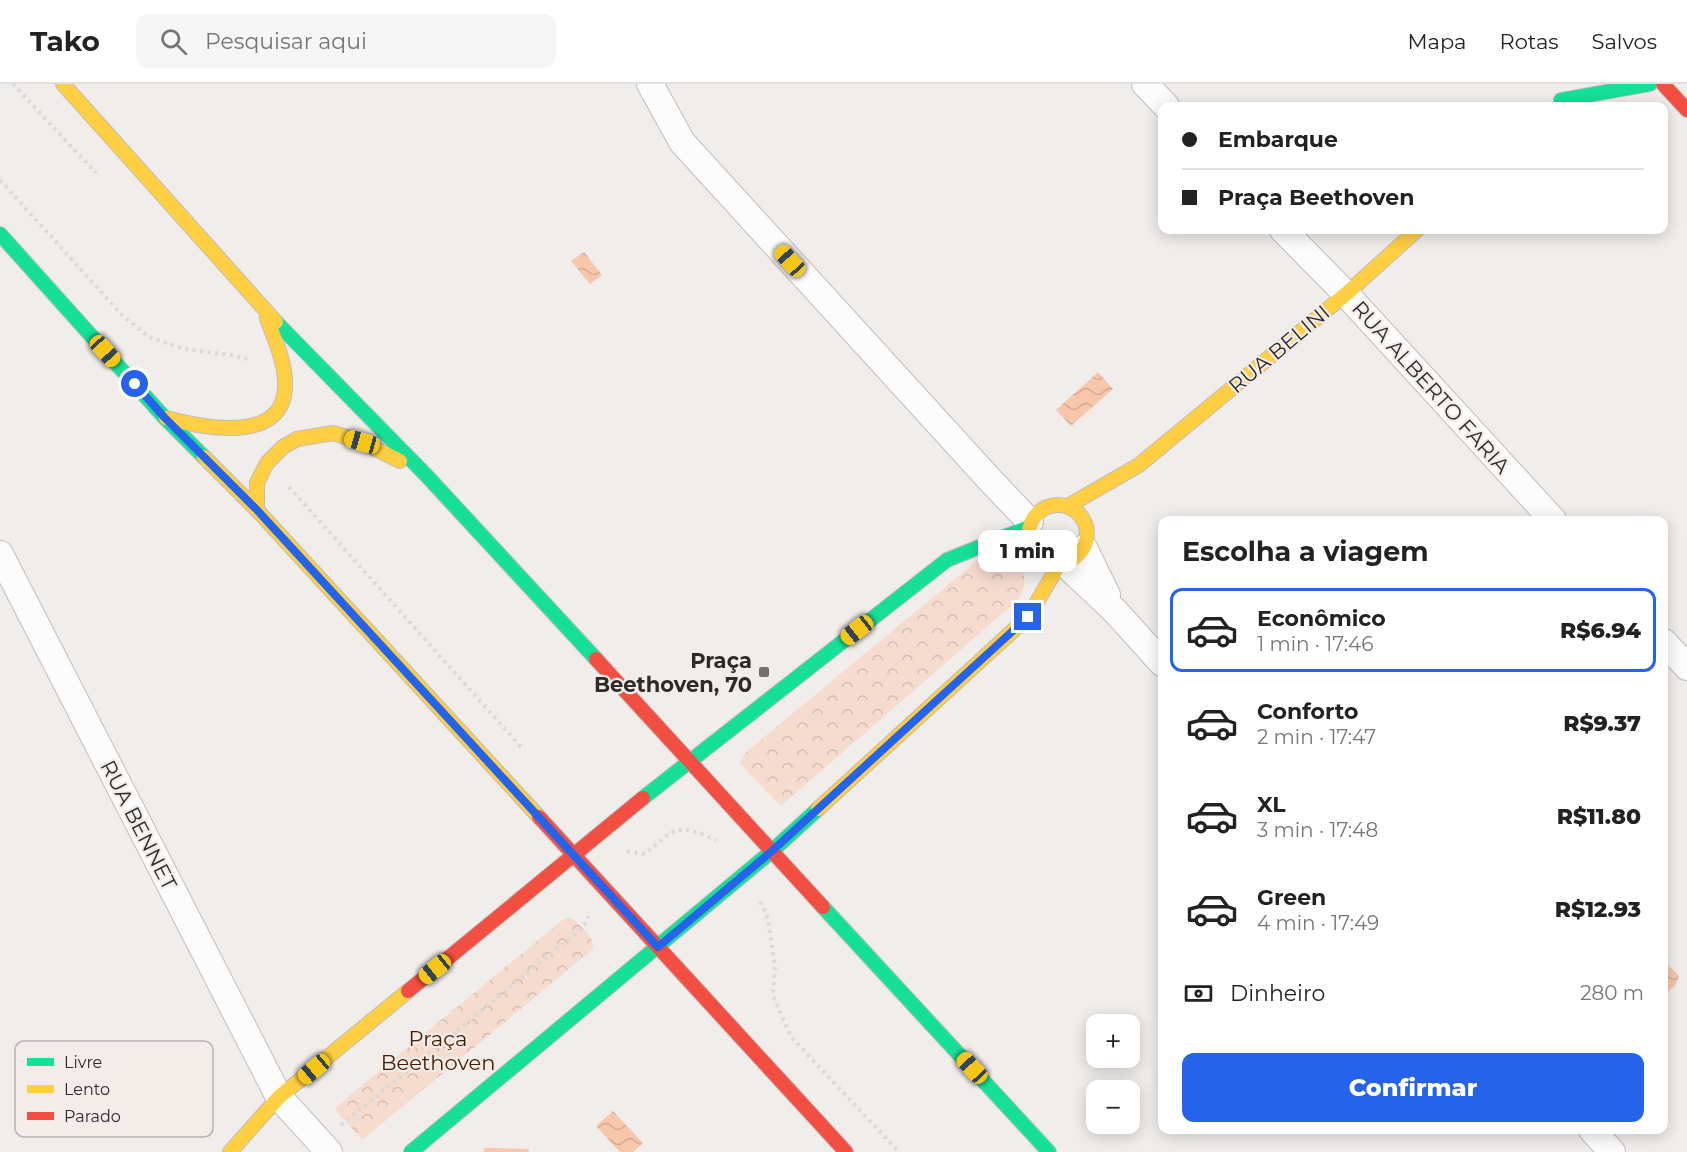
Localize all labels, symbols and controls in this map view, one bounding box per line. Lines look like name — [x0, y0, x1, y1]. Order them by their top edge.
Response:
search box — [136, 14, 556, 68]
text: Tako — [30, 24, 100, 58]
icon: search — [157, 25, 190, 58]
text: Pesquisar aqui — [205, 28, 367, 55]
text: Mapa — [1407, 29, 1466, 54]
text: Rotas — [1499, 29, 1559, 54]
text: Salvos — [1592, 29, 1657, 54]
text: Embarque — [1218, 126, 1338, 153]
text: Praça Beethoven — [1218, 184, 1414, 211]
car — [771, 242, 809, 280]
street label: RUA ALBERTO FARIA — [1347, 296, 1516, 479]
street label: RUA BELINI — [1223, 300, 1335, 398]
car — [86, 332, 124, 370]
route start — [121, 370, 148, 397]
car — [342, 428, 382, 456]
callout: 1 min — [978, 530, 1078, 572]
text: Escolha a viagem — [1182, 535, 1429, 568]
text: 1 min — [1000, 539, 1055, 563]
route end — [1014, 603, 1041, 630]
icon: car — [1185, 603, 1239, 657]
text: Econômico — [1257, 605, 1386, 632]
car — [837, 612, 877, 648]
text: R$6.94 — [1560, 617, 1641, 644]
text: 1 min · 17:46 — [1257, 632, 1373, 656]
place label: Praça Beethoven, 70 — [594, 648, 752, 697]
marker: Praça Beethoven, 70 — [757, 665, 771, 679]
icon: car — [1185, 696, 1239, 750]
text: Conforto — [1257, 698, 1358, 725]
text: R$9.37 — [1563, 710, 1641, 737]
text: 2 min · 17:47 — [1257, 725, 1376, 749]
street label: RUA BENNET — [96, 756, 182, 894]
icon: car — [1185, 789, 1239, 843]
text: XL — [1257, 791, 1286, 818]
text: R$11.80 — [1557, 803, 1641, 830]
text: 3 min · 17:48 — [1257, 818, 1378, 842]
icon: car — [1185, 882, 1239, 936]
text: Green — [1257, 884, 1326, 911]
text: R$12.93 — [1555, 896, 1641, 923]
text: 4 min · 17:49 — [1257, 911, 1379, 935]
car — [415, 951, 455, 987]
icon: cash — [1182, 977, 1215, 1010]
text: Dinheiro — [1230, 980, 1325, 1007]
text: 280 m — [1580, 981, 1644, 1005]
map controls — [1086, 1014, 1140, 1134]
button: + — [1086, 1014, 1140, 1068]
park label: Praça Beethoven — [381, 1026, 495, 1075]
legend — [15, 1041, 213, 1137]
car — [953, 1049, 991, 1087]
car — [294, 1051, 334, 1087]
text: Livre — [64, 1053, 102, 1072]
button: Confirmar — [1182, 1053, 1644, 1122]
text: Lento — [64, 1080, 110, 1099]
button: − — [1086, 1080, 1140, 1134]
text: Parado — [64, 1107, 121, 1126]

